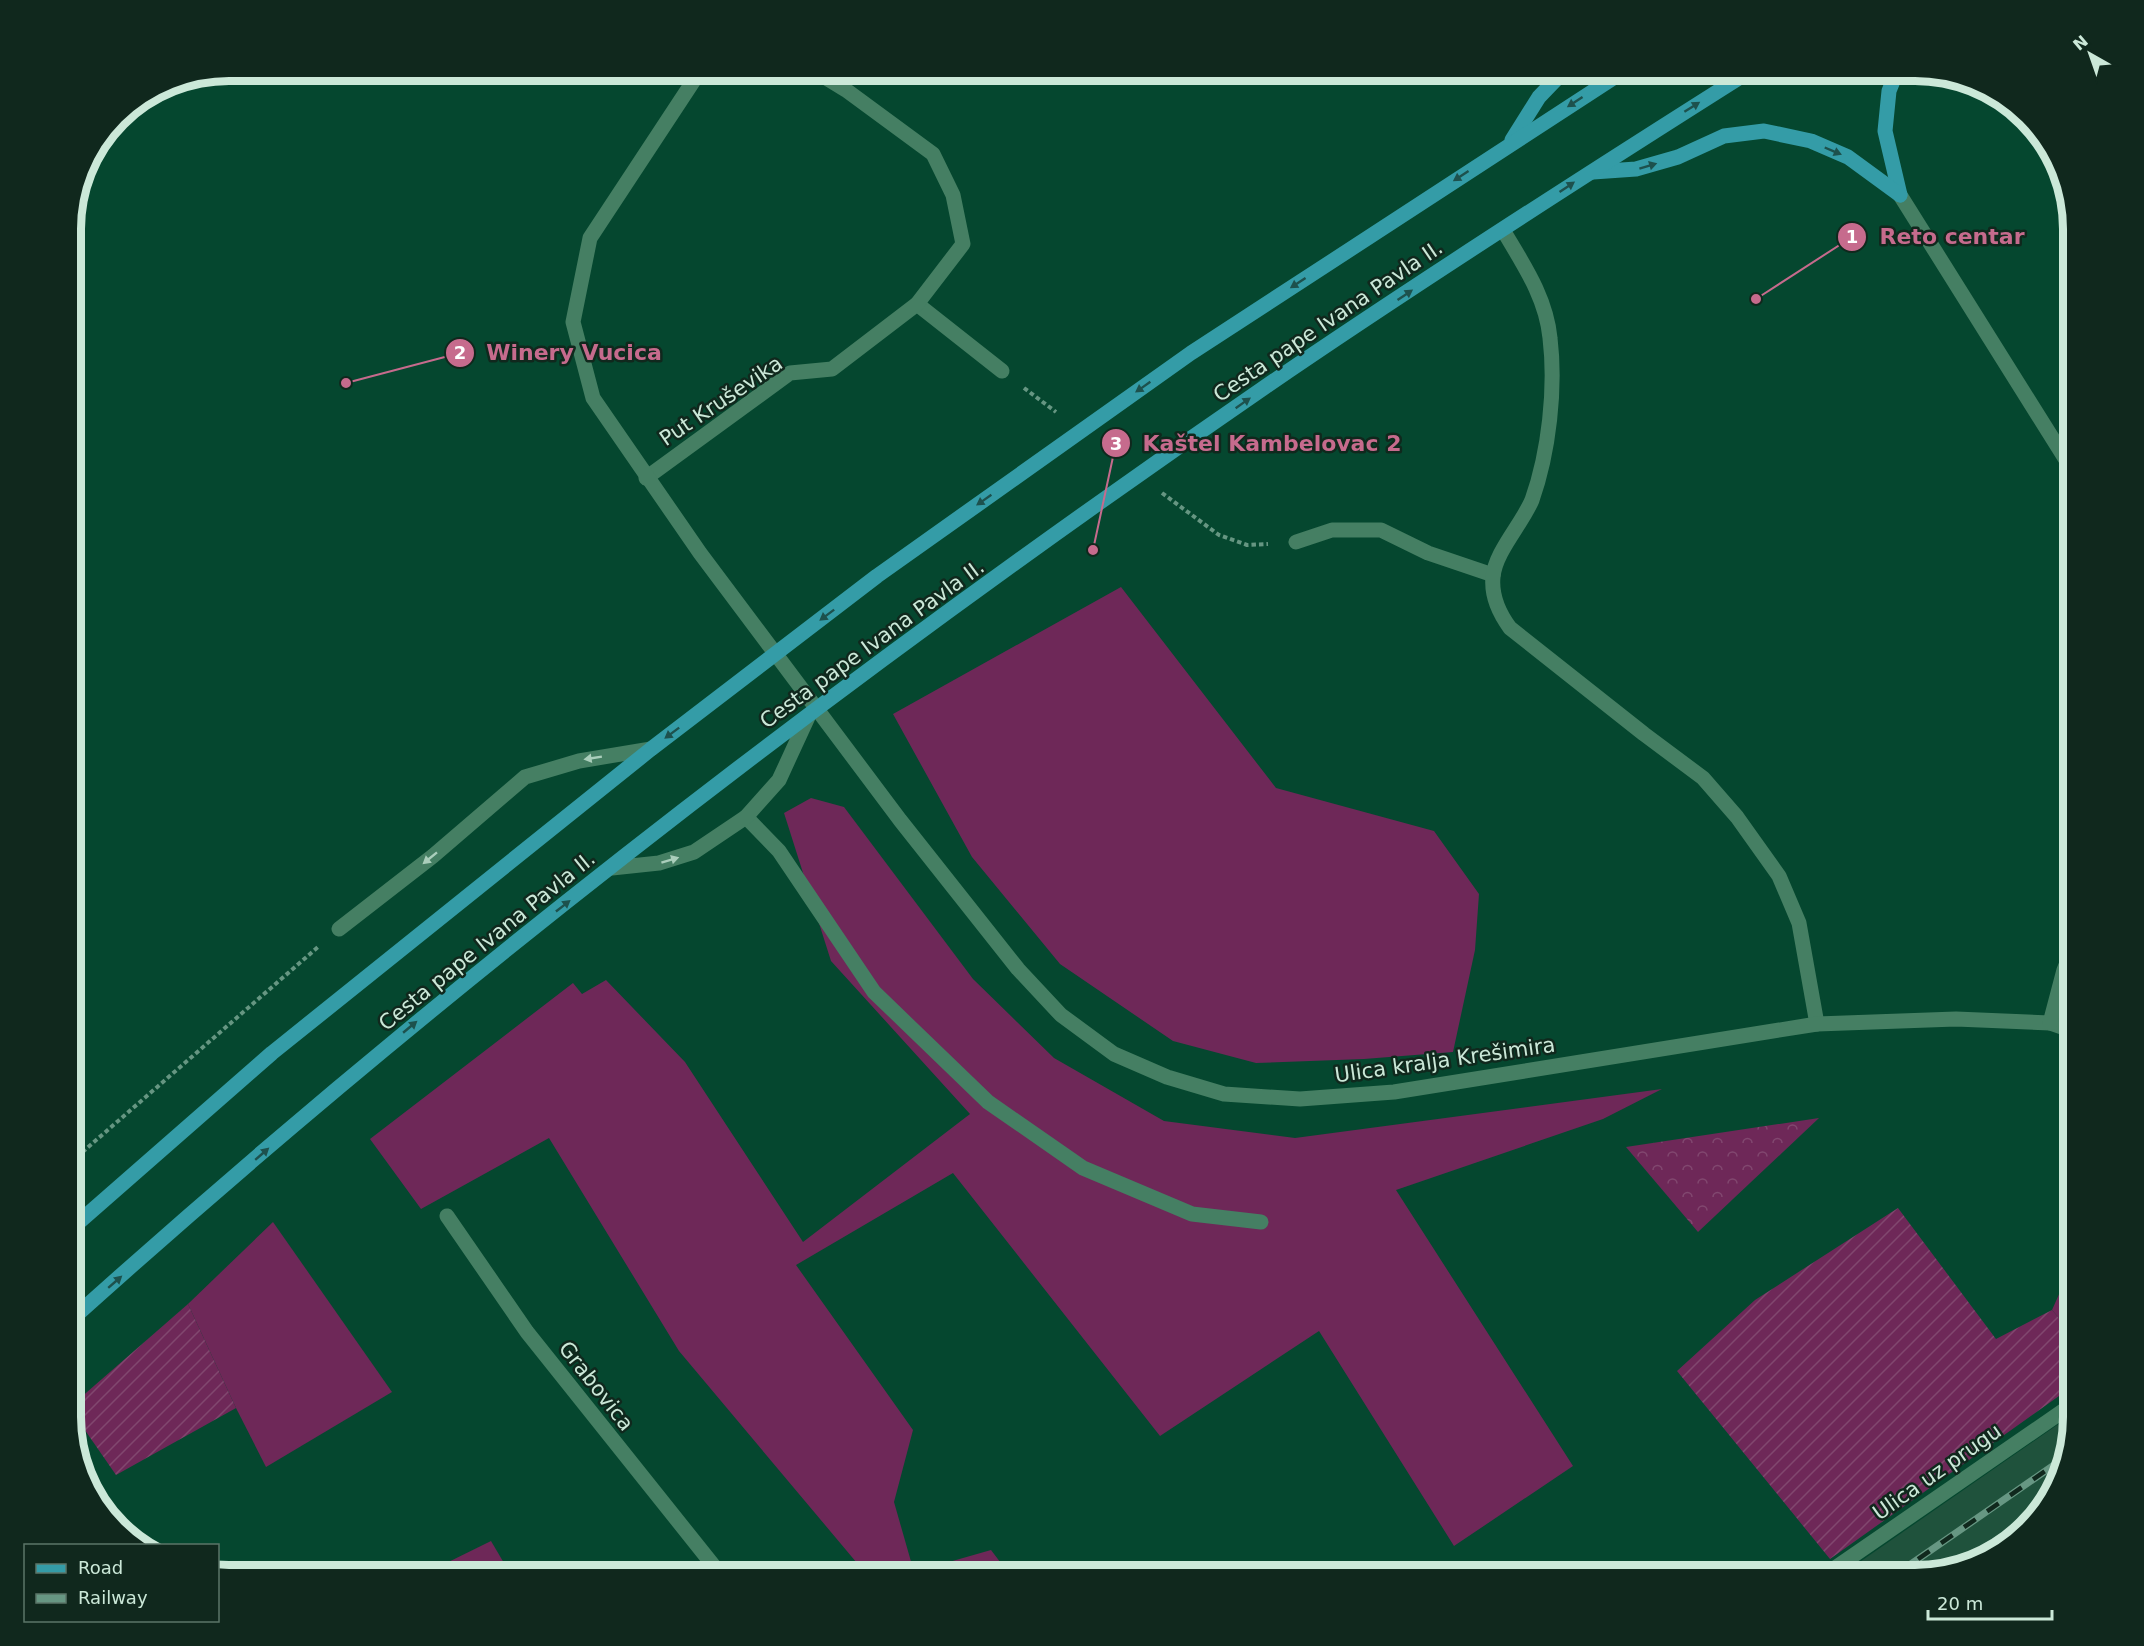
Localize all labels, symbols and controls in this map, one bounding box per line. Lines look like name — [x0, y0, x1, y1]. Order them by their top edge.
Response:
north arrow — [2060, 24, 2120, 84]
text: N — [2069, 31, 2092, 54]
one-way arrow — [1567, 96, 1583, 107]
one-way arrow — [1684, 102, 1700, 113]
one-way arrow — [1825, 146, 1842, 155]
one-way arrow — [1639, 161, 1657, 170]
one-way arrow — [1453, 170, 1469, 181]
one-way arrow — [1559, 181, 1575, 193]
callout: Reto centar — [1837, 217, 2036, 257]
text: Reto centar — [1880, 224, 2025, 249]
text: 1 — [1846, 226, 1858, 247]
street label: Cesta pape Ivana Pavla II. — [1209, 235, 1447, 407]
one-way arrow — [1290, 277, 1306, 288]
one-way arrow — [1397, 290, 1413, 301]
callout: Winery Vucica — [445, 333, 674, 373]
text: Winery Vucica — [486, 340, 662, 365]
text: 2 — [454, 342, 466, 363]
street label: Put Kruševika — [655, 351, 787, 451]
one-way arrow — [1136, 380, 1151, 392]
one-way arrow — [1234, 397, 1250, 409]
callout: Kaštel Kambelovac 2 — [1101, 423, 1414, 463]
text: Kaštel Kambelovac 2 — [1143, 431, 1401, 456]
text: 3 — [1110, 433, 1122, 454]
one-way arrow — [977, 494, 993, 506]
street label: Cesta pape Ivana Pavla II. — [755, 555, 989, 733]
one-way arrow — [819, 608, 834, 620]
one-way arrow — [664, 727, 680, 739]
one-way arrow — [583, 754, 602, 763]
street label: Cesta pape Ivana Pavla II. — [374, 846, 600, 1036]
one-way arrow — [423, 851, 438, 863]
one-way arrow — [661, 855, 679, 864]
one-way arrow — [556, 901, 571, 913]
one-way arrow — [402, 1021, 418, 1034]
street label: Ulica kralja Krešimira — [1333, 1033, 1557, 1087]
one-way arrow — [254, 1148, 269, 1161]
one-way arrow — [107, 1276, 122, 1289]
street label: Grabovica — [554, 1337, 638, 1435]
street label: Ulica uz prugu — [1868, 1419, 2006, 1525]
legend — [24, 1544, 219, 1622]
text: Road — [78, 1557, 123, 1578]
scale bar — [1928, 1583, 2052, 1621]
text: Railway — [78, 1587, 148, 1608]
text: 20 m — [1937, 1593, 1983, 1614]

